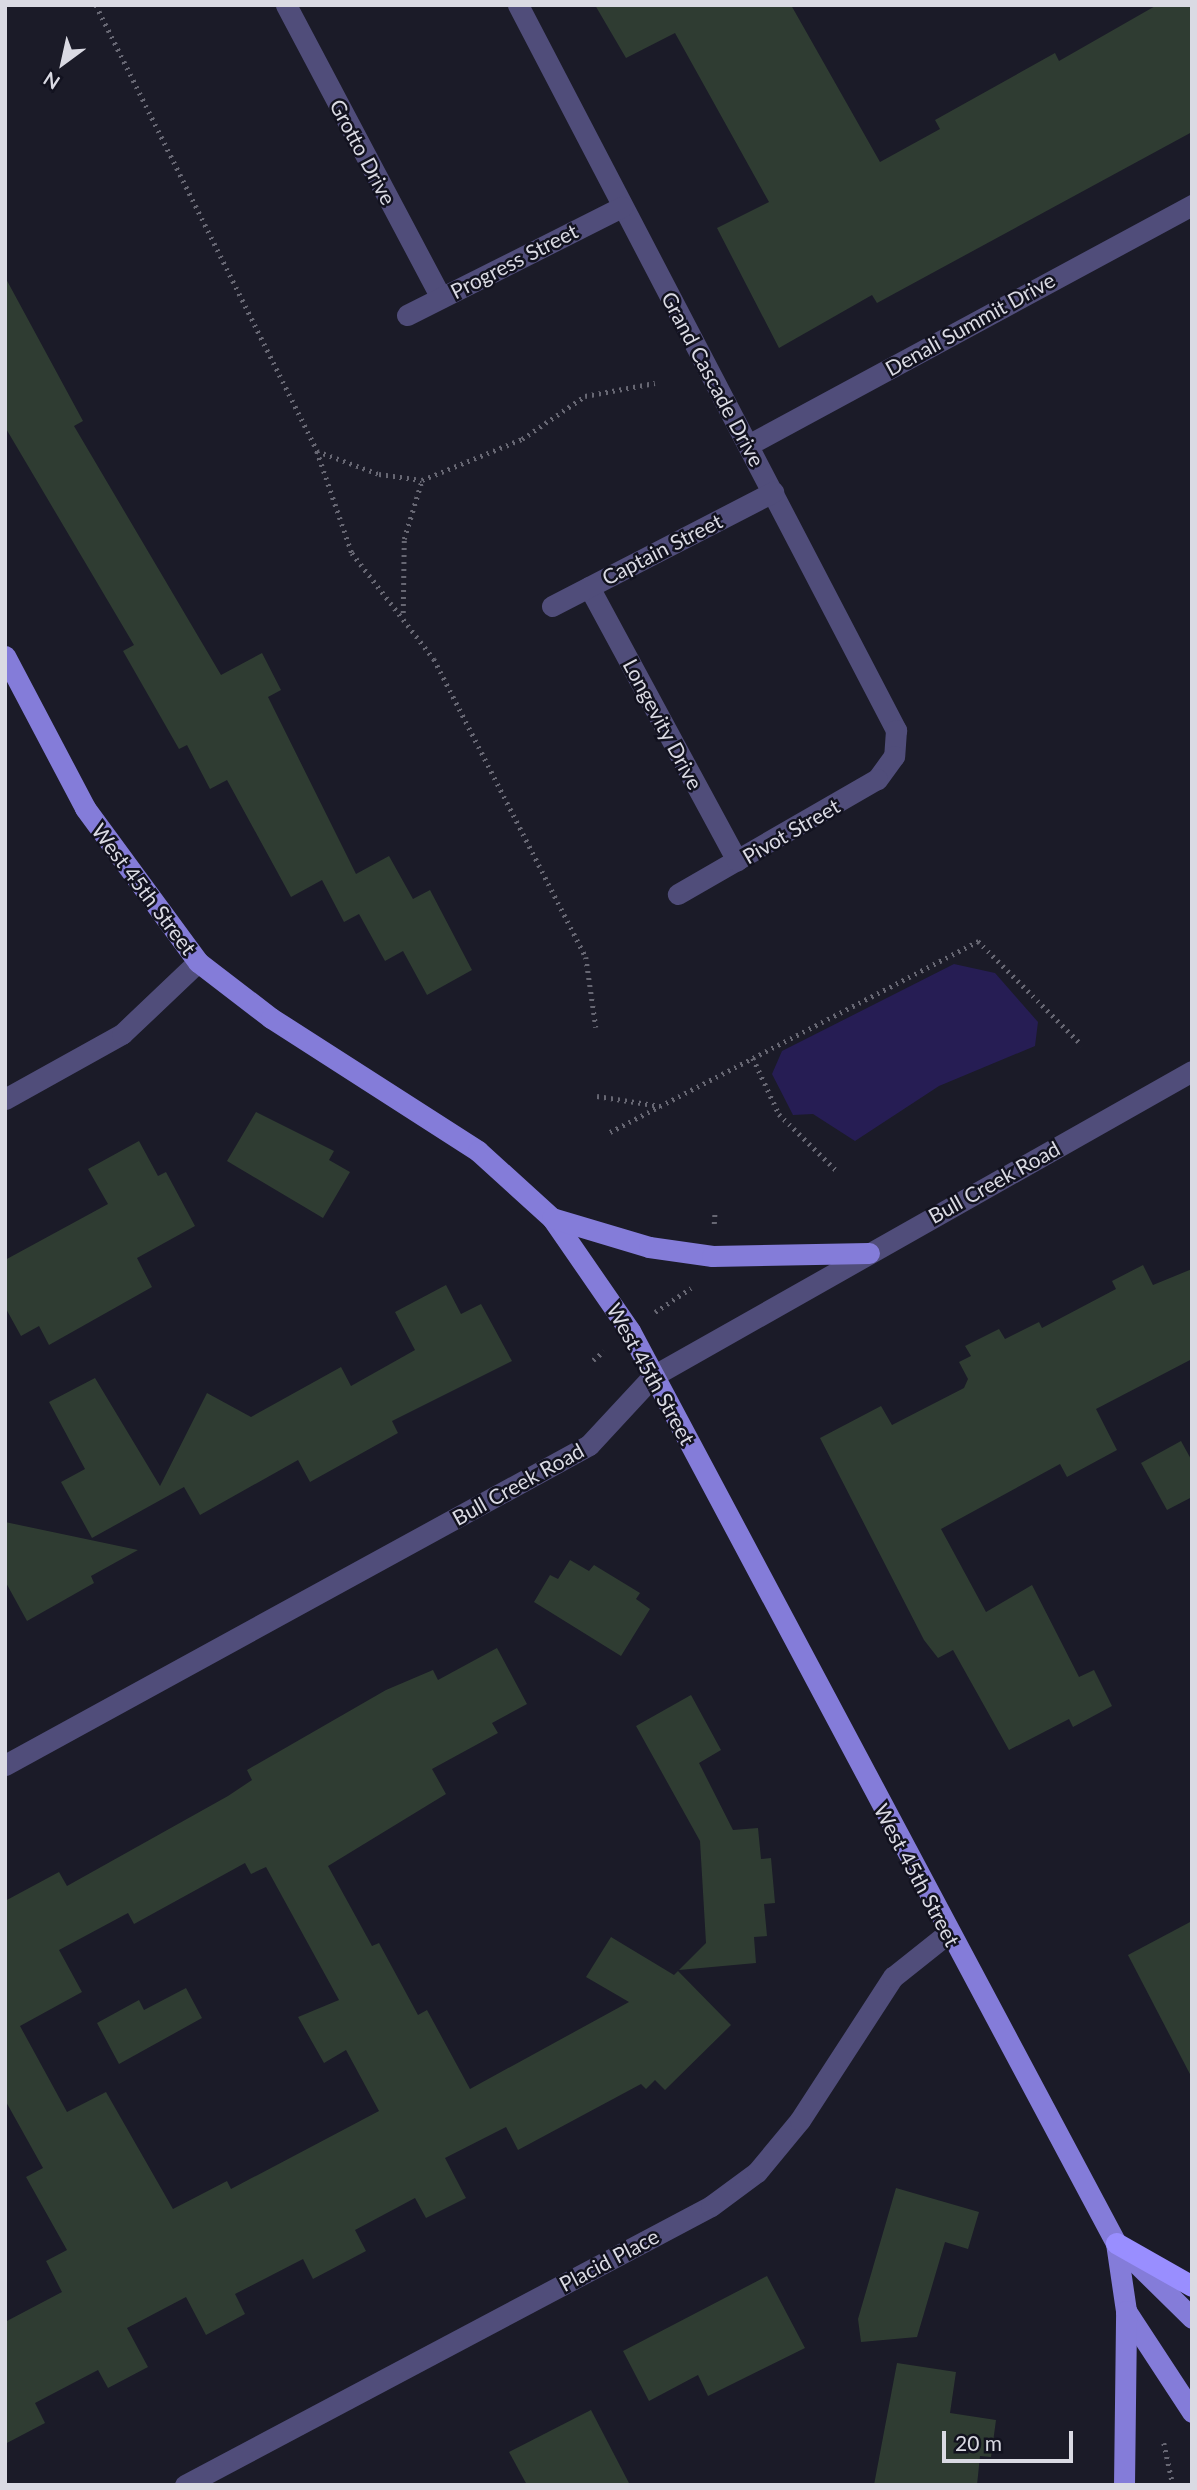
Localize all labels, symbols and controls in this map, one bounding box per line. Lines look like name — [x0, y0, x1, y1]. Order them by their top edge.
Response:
north arrow — [28, 28, 98, 98]
text: N — [39, 67, 64, 95]
street label: Grotto Drive — [325, 95, 401, 209]
street label: Progress Street — [446, 218, 582, 304]
street label: Denali Summit Drive — [881, 267, 1059, 381]
street label: Grand Cascade Drive — [656, 287, 770, 471]
street label: Captain Street — [598, 508, 726, 590]
street label: Longevity Drive — [618, 654, 708, 794]
street label: Pivot Street — [738, 793, 844, 869]
street label: West 45th Street — [86, 818, 202, 960]
street label: Bull Creek Road — [924, 1136, 1064, 1228]
street label: West 45th Street — [602, 1299, 700, 1449]
street label: Bull Creek Road — [448, 1438, 588, 1530]
street label: West 45th Street — [869, 1799, 965, 1951]
street label: Placid Place — [555, 2223, 663, 2297]
scale bar — [945, 2416, 1076, 2460]
text: 20 m — [955, 2430, 1002, 2455]

